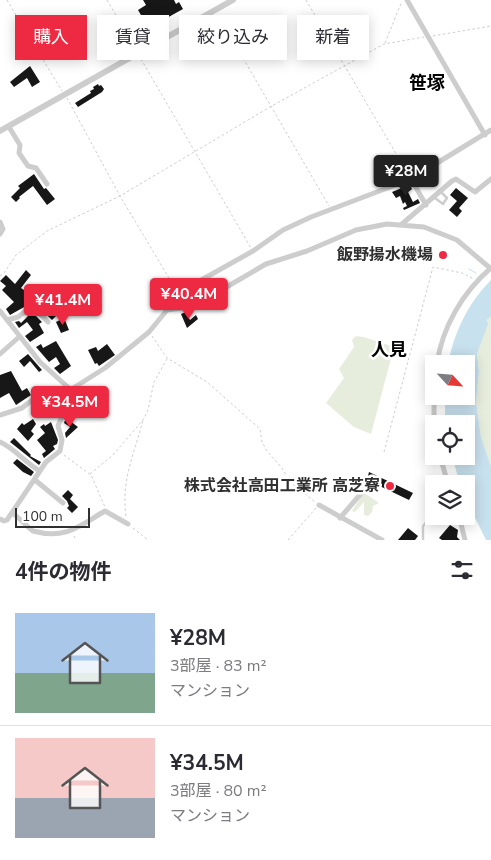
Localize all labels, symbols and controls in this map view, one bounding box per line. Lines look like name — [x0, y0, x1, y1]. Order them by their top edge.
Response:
chip: 購入 — [15, 15, 87, 60]
chip: 賃貸 — [97, 15, 169, 60]
chip: 絞り込み — [179, 15, 287, 60]
chip: 新着 — [297, 15, 369, 60]
district label: 笹塚 — [409, 71, 445, 95]
pin: ¥28M — [376, 154, 436, 197]
text: ¥28M — [385, 160, 427, 182]
place label: 飯野揚水機場 — [336, 244, 433, 266]
marker: 飯野揚水機場 — [437, 249, 449, 261]
pin: ¥40.4M — [148, 278, 230, 320]
text: ¥40.4M — [161, 283, 217, 305]
pin: ¥41.4M — [22, 284, 104, 326]
text: ¥41.4M — [35, 289, 91, 311]
district label: 人見 — [371, 338, 407, 362]
north arrow — [425, 355, 475, 405]
map controls — [425, 355, 475, 525]
pin: ¥34.5M — [29, 386, 111, 428]
text: ¥34.5M — [42, 391, 98, 413]
button: locate — [425, 415, 475, 465]
place label: 株式会社高田工業所 高芝寮 — [184, 475, 380, 497]
button: layers — [425, 475, 475, 525]
marker: 株式会社高田工業所 高芝寮 — [384, 480, 396, 492]
scale bar — [15, 505, 90, 528]
text: 100 m — [22, 507, 63, 526]
icon: filters — [448, 556, 476, 584]
text: 4件の物件 — [15, 558, 112, 586]
text: ¥28M — [170, 624, 226, 652]
icon: home — [55, 633, 115, 693]
text: 3部屋 · 83 m² — [170, 655, 267, 677]
text: マンション — [170, 680, 250, 702]
text: ¥34.5M — [170, 749, 244, 777]
icon: home — [55, 758, 115, 818]
text: 3部屋 · 80 m² — [170, 780, 267, 802]
text: マンション — [170, 805, 250, 827]

